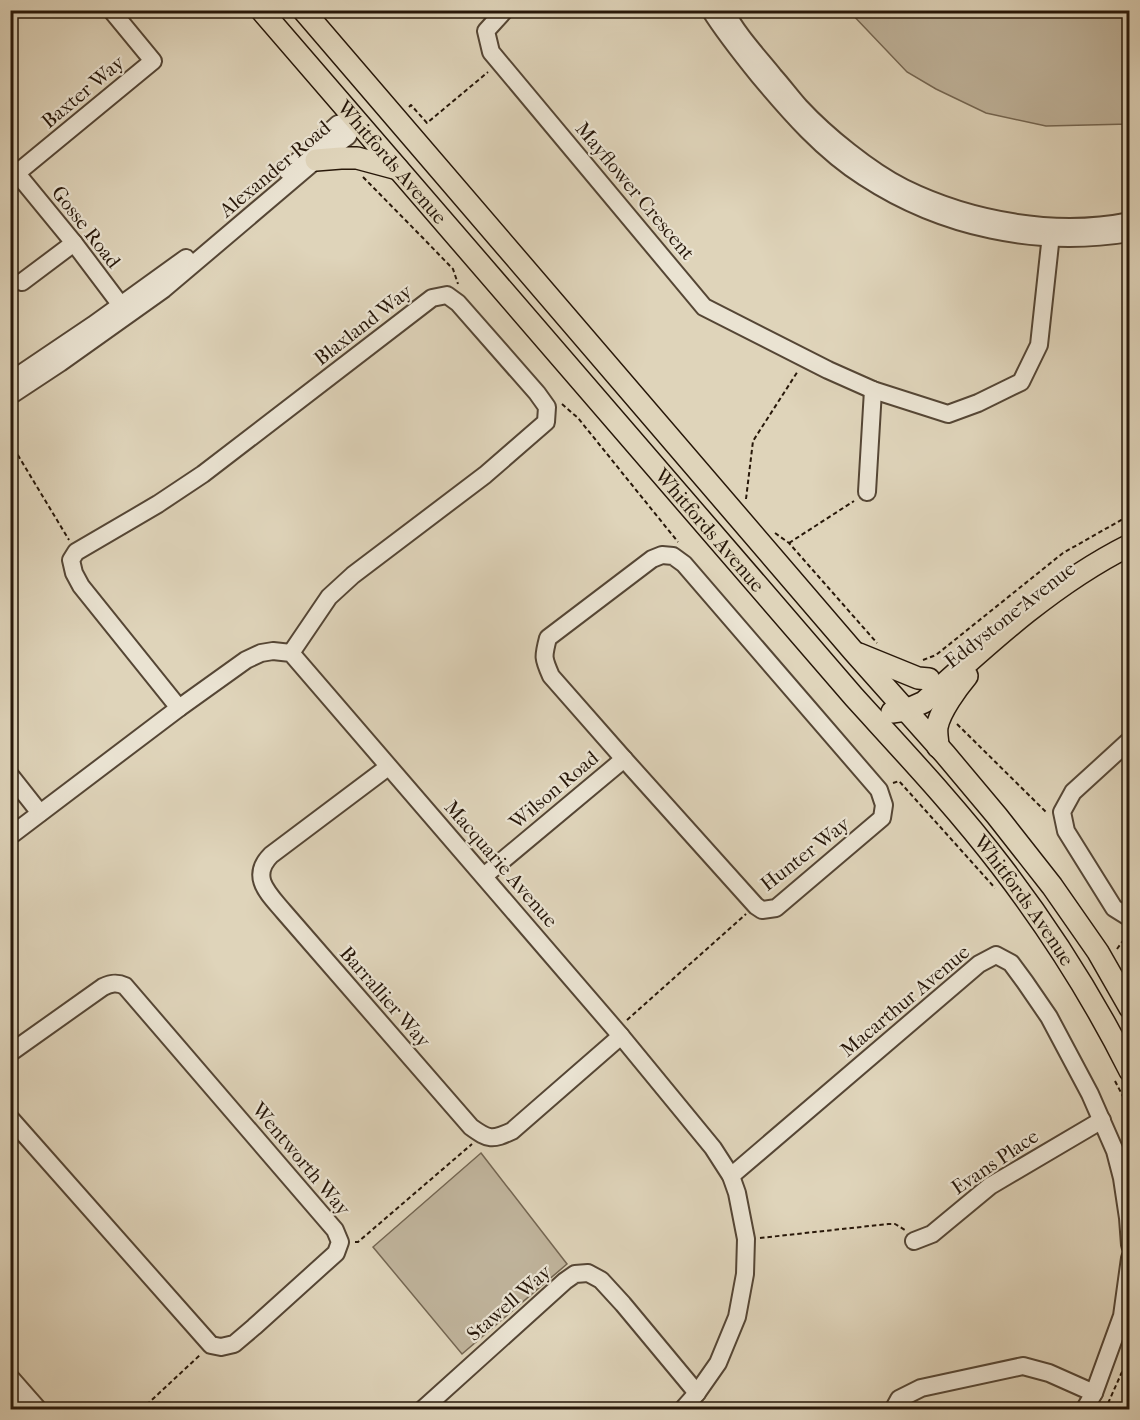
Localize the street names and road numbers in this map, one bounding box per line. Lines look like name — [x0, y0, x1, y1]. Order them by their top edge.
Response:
street label: Baxter Way — [37, 50, 130, 133]
street label: Whitfords Avenue — [332, 95, 452, 229]
street label: Alexander Road — [214, 115, 336, 223]
street label: Mayflower Crescent — [571, 117, 699, 265]
street label: Gosse Road — [47, 181, 126, 273]
street label: Blaxland Way — [310, 279, 417, 370]
street label: Whitfords Avenue — [650, 463, 769, 596]
street label: Eddystone Avenue — [940, 557, 1080, 673]
street label: Wilson Road — [504, 746, 604, 834]
street label: Macquarie Avenue — [440, 796, 562, 932]
street label: Hunter Way — [756, 811, 855, 896]
street label: Whitfords Avenue — [969, 830, 1079, 970]
street label: Macarthur Avenue — [836, 940, 974, 1062]
street label: Barrallier Way — [335, 942, 436, 1053]
street label: Wentworth Way — [246, 1097, 356, 1221]
street label: Evans Place — [947, 1125, 1043, 1199]
street label: Stawell Way — [462, 1259, 557, 1346]

